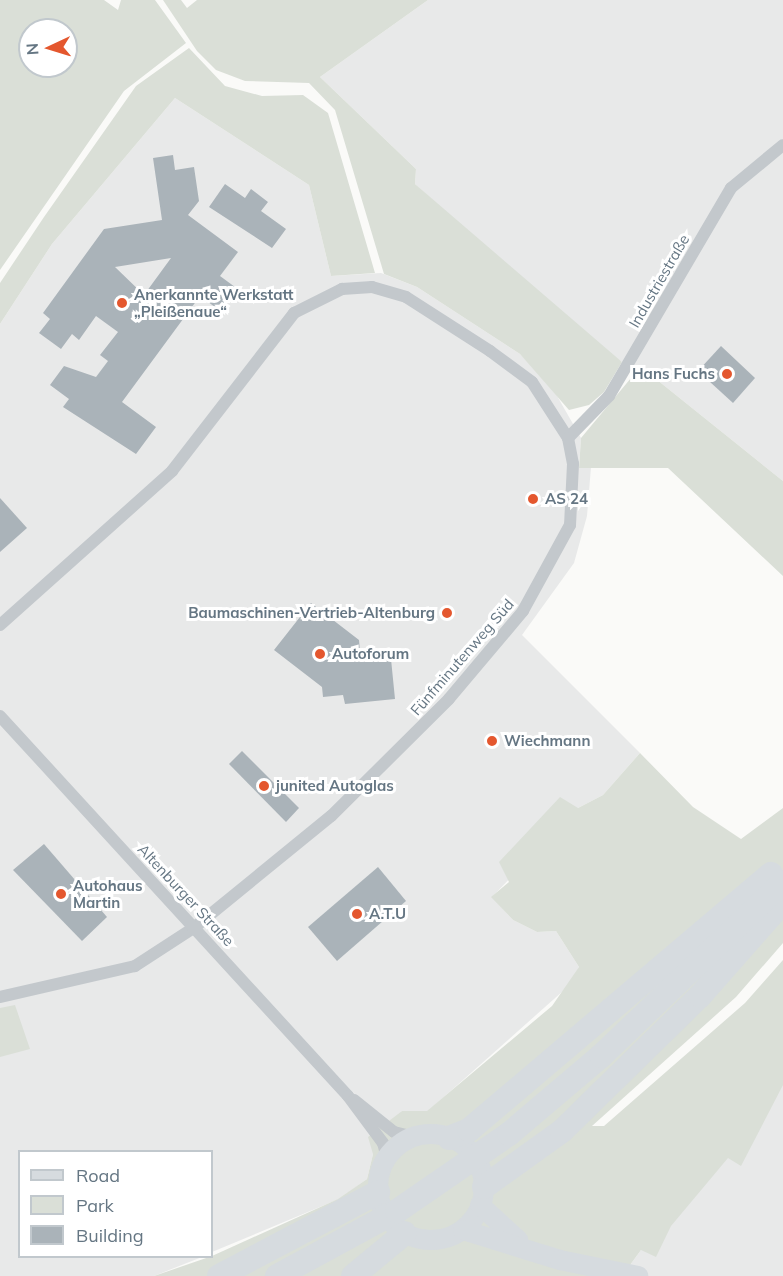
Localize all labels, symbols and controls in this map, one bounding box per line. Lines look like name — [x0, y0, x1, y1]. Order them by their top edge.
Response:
north arrow — [18, 18, 78, 78]
text: N — [22, 42, 42, 56]
street label: Industriestraße — [625, 231, 693, 331]
place label: Anerkannte Werkstatt „Pleißenaue“ — [134, 285, 293, 320]
marker: Anerkannte Werkstatt „Pleißenaue“ — [115, 296, 129, 310]
place label: Hans Fuchs — [632, 365, 715, 383]
marker: Hans Fuchs — [720, 367, 734, 381]
place label: AS 24 — [545, 490, 588, 508]
marker: AS 24 — [526, 492, 540, 506]
street label: Fünfminutenweg Süd — [407, 595, 517, 719]
place label: Baumaschinen-Vertrieb-Altenburg — [188, 604, 435, 622]
marker: Baumaschinen-Vertrieb-Altenburg — [440, 606, 454, 620]
place label: Autoforum — [332, 645, 409, 663]
marker: Autoforum — [313, 647, 327, 661]
place label: Wiechmann — [504, 732, 590, 750]
marker: Wiechmann — [485, 734, 499, 748]
place label: junited Autoglas — [276, 777, 394, 795]
marker: junited Autoglas — [257, 779, 271, 793]
street label: Altenburger Straße — [134, 840, 238, 950]
place label: Autohaus Martin — [73, 876, 142, 911]
marker: Autohaus Martin — [54, 887, 68, 901]
place label: A.T.U — [369, 905, 406, 923]
marker: A.T.U — [350, 907, 364, 921]
legend — [18, 1150, 213, 1258]
text: Road — [76, 1164, 120, 1187]
text: Park — [76, 1194, 114, 1217]
text: Building — [76, 1224, 144, 1247]

